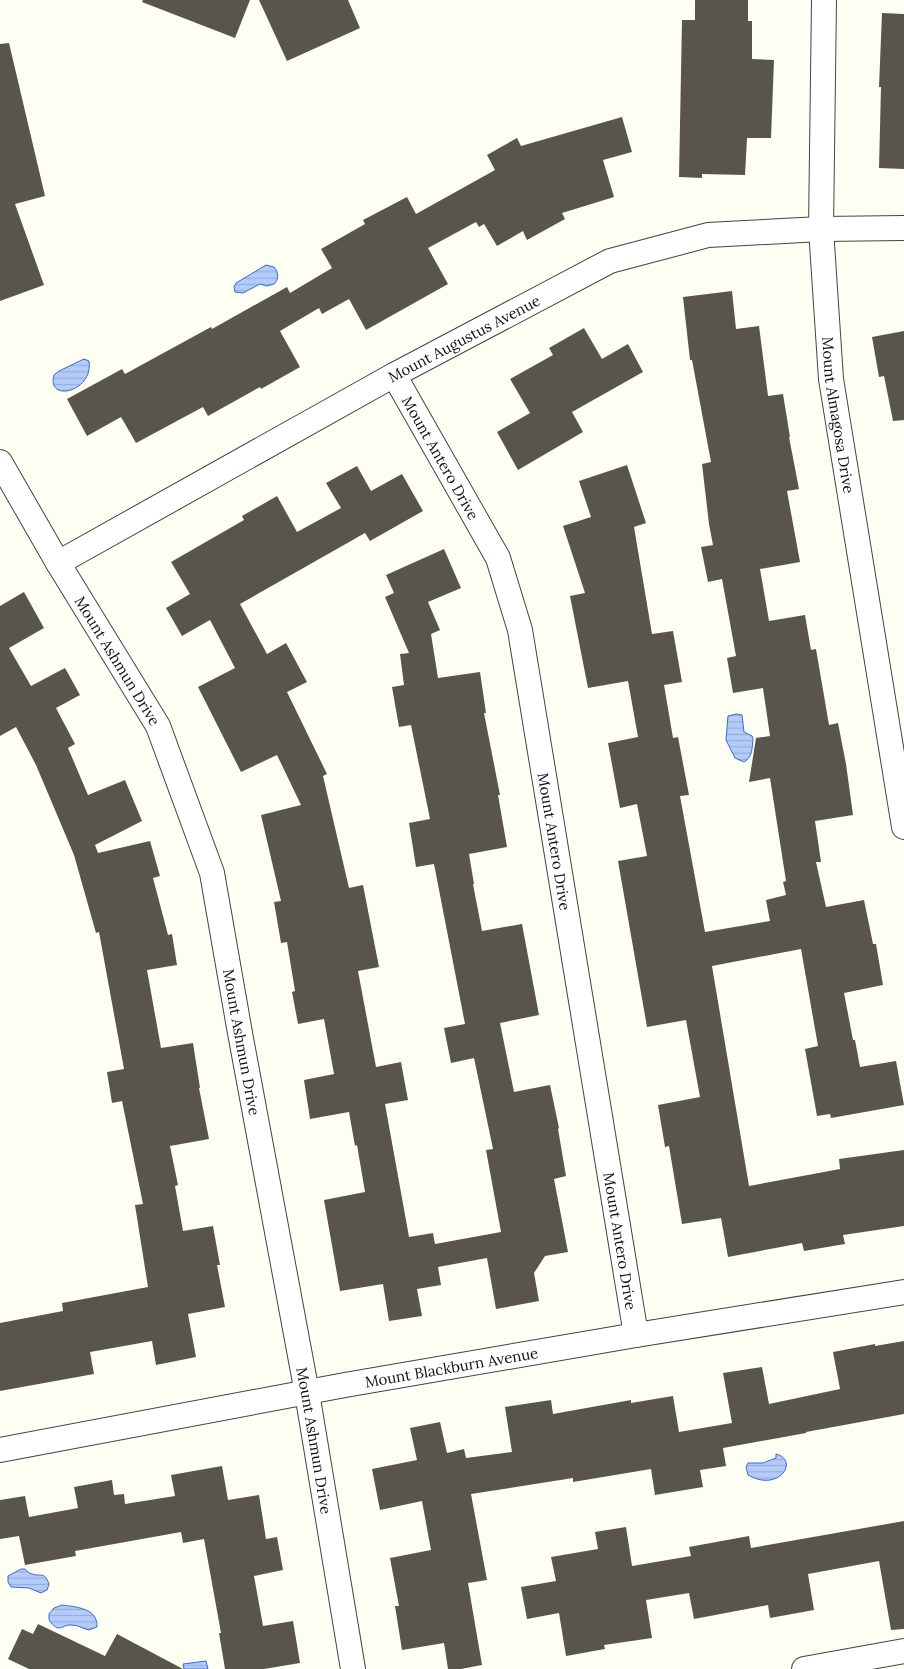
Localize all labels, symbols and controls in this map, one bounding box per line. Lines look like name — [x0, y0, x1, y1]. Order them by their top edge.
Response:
street label: Mount Augustus Avenue — [385, 290, 543, 386]
street label: Mount Almagosa Drive — [819, 336, 859, 495]
street label: Mount Antero Drive — [398, 392, 484, 523]
street label: Mount Ashmun Drive — [71, 592, 165, 729]
street label: Mount Antero Drive — [534, 771, 575, 912]
street label: Mount Ashmun Drive — [219, 967, 265, 1117]
street label: Mount Antero Drive — [600, 1171, 641, 1311]
street label: Mount Blackburn Avenue — [363, 1343, 539, 1391]
street label: Mount Ashmun Drive — [293, 1366, 336, 1515]

